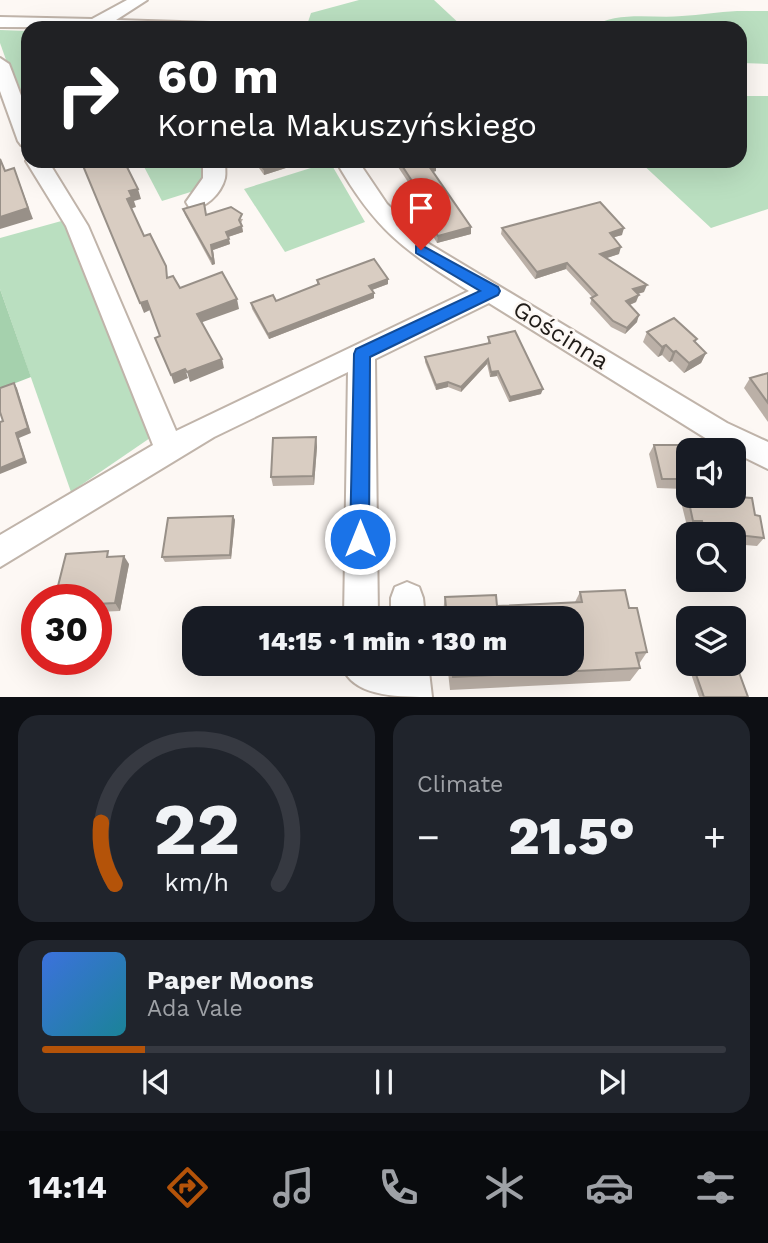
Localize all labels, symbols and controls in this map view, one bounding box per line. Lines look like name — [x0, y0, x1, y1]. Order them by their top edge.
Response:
text: 60 m — [157, 47, 279, 105]
icon: right — [42, 49, 133, 140]
text: Kornela Makuszyńskiego — [157, 106, 537, 144]
pin — [391, 178, 451, 250]
icon: arrive — [402, 189, 440, 227]
street label: Gościnna — [508, 295, 614, 375]
map controls — [676, 438, 746, 676]
button: sound — [676, 438, 746, 508]
position arrow — [323, 502, 397, 576]
button: search — [676, 522, 746, 592]
speed limit sign: 30 — [21, 584, 112, 675]
button: layers — [676, 606, 746, 676]
text: 14:15 · 1 min · 130 m — [259, 626, 507, 656]
text: Climate — [417, 771, 503, 798]
text: 22 — [153, 787, 240, 873]
text: 21.5° — [508, 806, 635, 867]
text: − — [417, 815, 440, 859]
text: + — [703, 815, 726, 859]
text: km/h — [164, 868, 229, 897]
text: Paper Moons — [147, 965, 314, 995]
text: Ada Vale — [147, 995, 243, 1022]
icon: previous — [137, 1063, 175, 1101]
icon: pause — [365, 1063, 403, 1101]
icon: next — [593, 1063, 631, 1101]
icon: directions — [163, 1163, 212, 1212]
icon: music — [269, 1163, 318, 1212]
icon: phone — [374, 1163, 423, 1212]
icon: climate — [480, 1163, 529, 1212]
icon: car — [585, 1163, 634, 1212]
icon: filters — [691, 1163, 740, 1212]
text: 14:14 — [28, 1168, 107, 1206]

